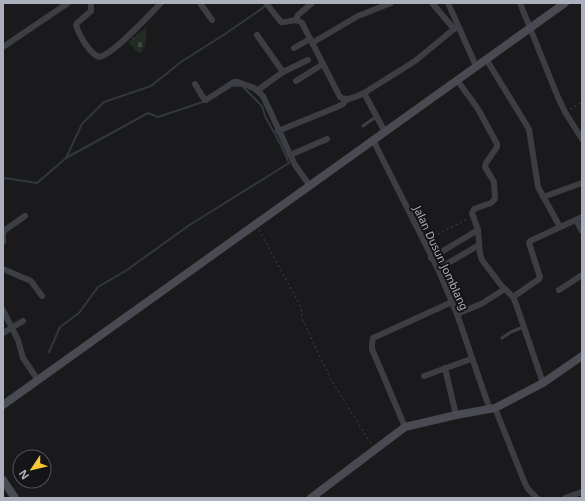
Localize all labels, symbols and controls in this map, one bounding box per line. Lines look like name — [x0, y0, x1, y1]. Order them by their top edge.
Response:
street label: Jalan Dusun Jomblang — [410, 202, 472, 312]
north arrow — [12, 449, 52, 489]
text: N — [15, 467, 32, 483]

